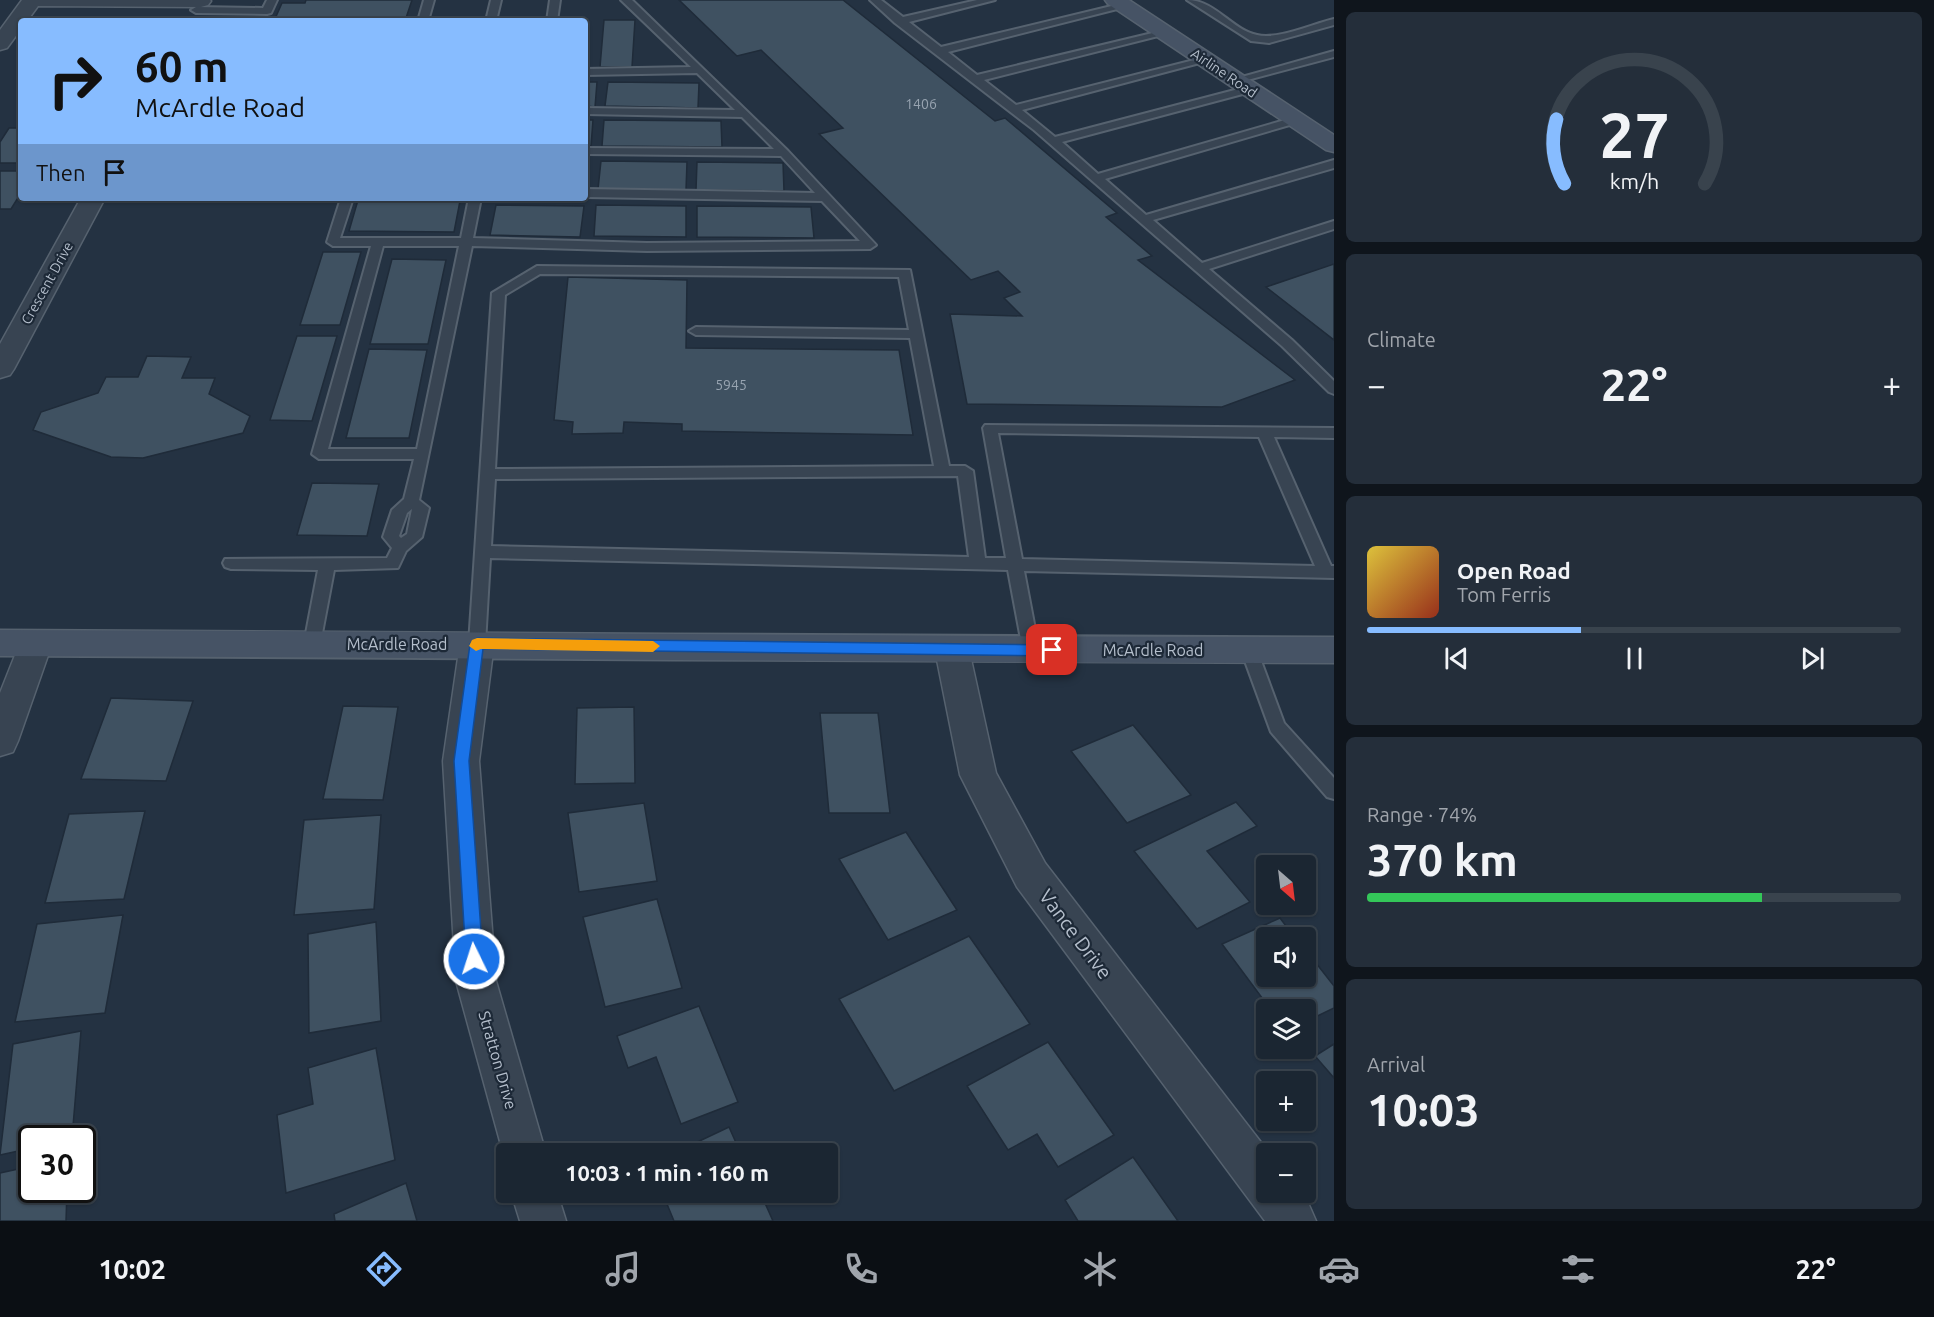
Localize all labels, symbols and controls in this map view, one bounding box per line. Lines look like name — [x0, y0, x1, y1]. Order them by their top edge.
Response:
icon: right — [36, 42, 114, 120]
text: 60 m — [135, 43, 229, 90]
street label: Airline Road — [1188, 45, 1260, 101]
text: McArdle Road — [135, 92, 305, 122]
house number: 1406 — [905, 96, 937, 112]
text: 27 — [1599, 100, 1669, 170]
icon: arrive — [98, 156, 131, 189]
text: Then — [36, 160, 86, 185]
text: km/h — [1609, 169, 1659, 193]
street label: Crescent Drive — [18, 239, 76, 327]
text: Climate — [1367, 328, 1436, 351]
text: 22° — [1601, 359, 1667, 410]
text: − — [1367, 366, 1386, 403]
text: + — [1882, 366, 1901, 403]
house number: 5945 — [715, 377, 747, 393]
text: Open Road — [1457, 558, 1571, 583]
text: Tom Ferris — [1457, 583, 1551, 606]
pin — [1026, 624, 1077, 675]
icon: arrive — [1035, 633, 1068, 666]
street label: McArdle Road — [347, 635, 447, 653]
street label: McArdle Road — [1103, 641, 1203, 659]
icon: previous — [1440, 642, 1473, 675]
icon: pause — [1618, 642, 1651, 675]
icon: next — [1796, 642, 1829, 675]
text: Range · 74% — [1367, 803, 1477, 826]
text: 370 km — [1367, 834, 1518, 885]
north arrow — [1256, 855, 1316, 915]
map controls — [1256, 855, 1316, 1203]
street label: Vance Drive — [1035, 885, 1117, 983]
position arrow — [442, 927, 506, 991]
button: sound — [1256, 927, 1316, 987]
button: layers — [1256, 999, 1316, 1059]
street label: Stratton Drive — [475, 1009, 521, 1111]
text: Arrival — [1367, 1053, 1425, 1076]
button: + — [1256, 1071, 1316, 1131]
text: 10:03 — [1367, 1084, 1480, 1135]
speed limit sign: 30 — [18, 1125, 96, 1203]
button: − — [1256, 1143, 1316, 1203]
text: 10:03 · 1 min · 160 m — [565, 1160, 769, 1185]
icon: directions — [363, 1248, 405, 1290]
icon: music — [602, 1248, 644, 1290]
icon: phone — [840, 1248, 882, 1290]
icon: climate — [1079, 1248, 1121, 1290]
icon: car — [1318, 1248, 1360, 1290]
icon: filters — [1557, 1248, 1599, 1290]
text: 10:02 — [98, 1254, 166, 1284]
text: 22° — [1796, 1254, 1836, 1284]

